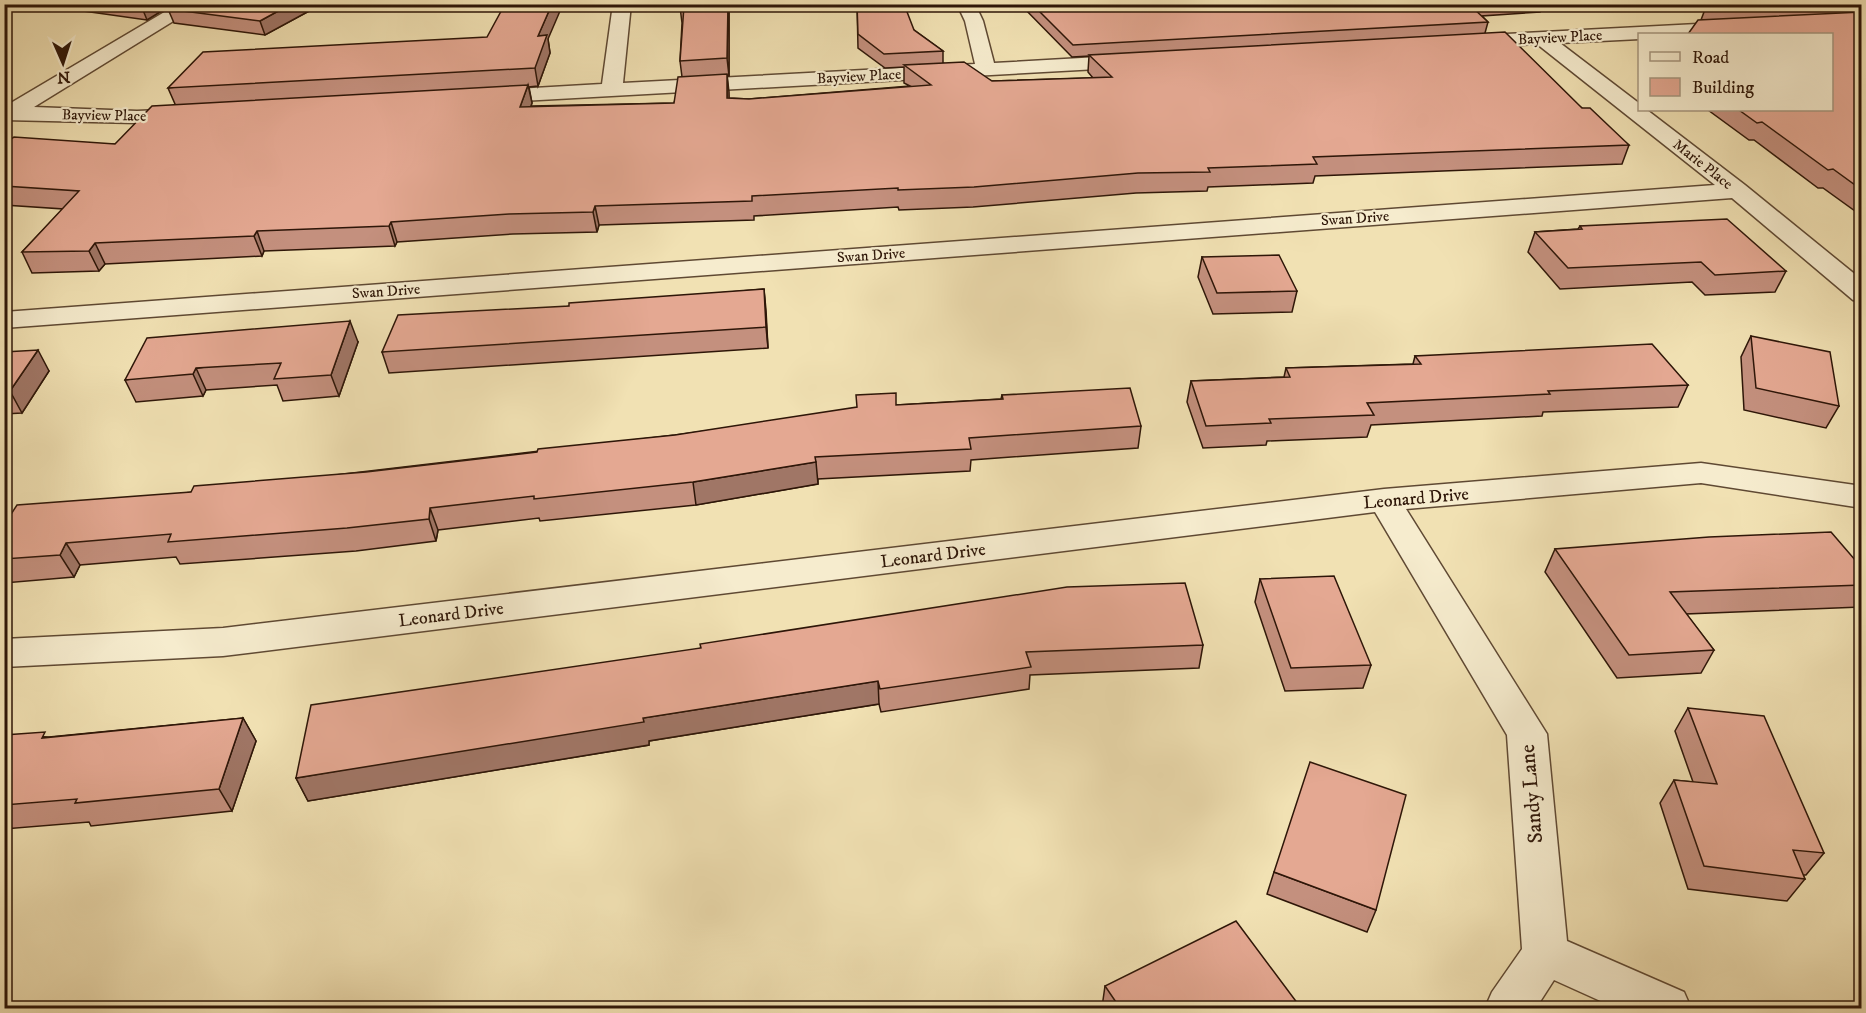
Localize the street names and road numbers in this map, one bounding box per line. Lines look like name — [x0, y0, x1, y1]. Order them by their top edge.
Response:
street label: Bayview Place — [1517, 26, 1603, 49]
street label: Bayview Place — [816, 65, 902, 88]
street label: Bayview Place — [62, 105, 146, 126]
street label: Marie Place — [1669, 135, 1737, 194]
street label: Swan Drive — [1320, 207, 1390, 230]
street label: Swan Drive — [836, 244, 906, 267]
street label: Swan Drive — [351, 280, 421, 303]
street label: Leonard Drive — [1362, 483, 1470, 515]
street label: Leonard Drive — [879, 539, 987, 573]
street label: Leonard Drive — [397, 598, 505, 632]
street label: Sandy Lane — [1515, 743, 1549, 845]

